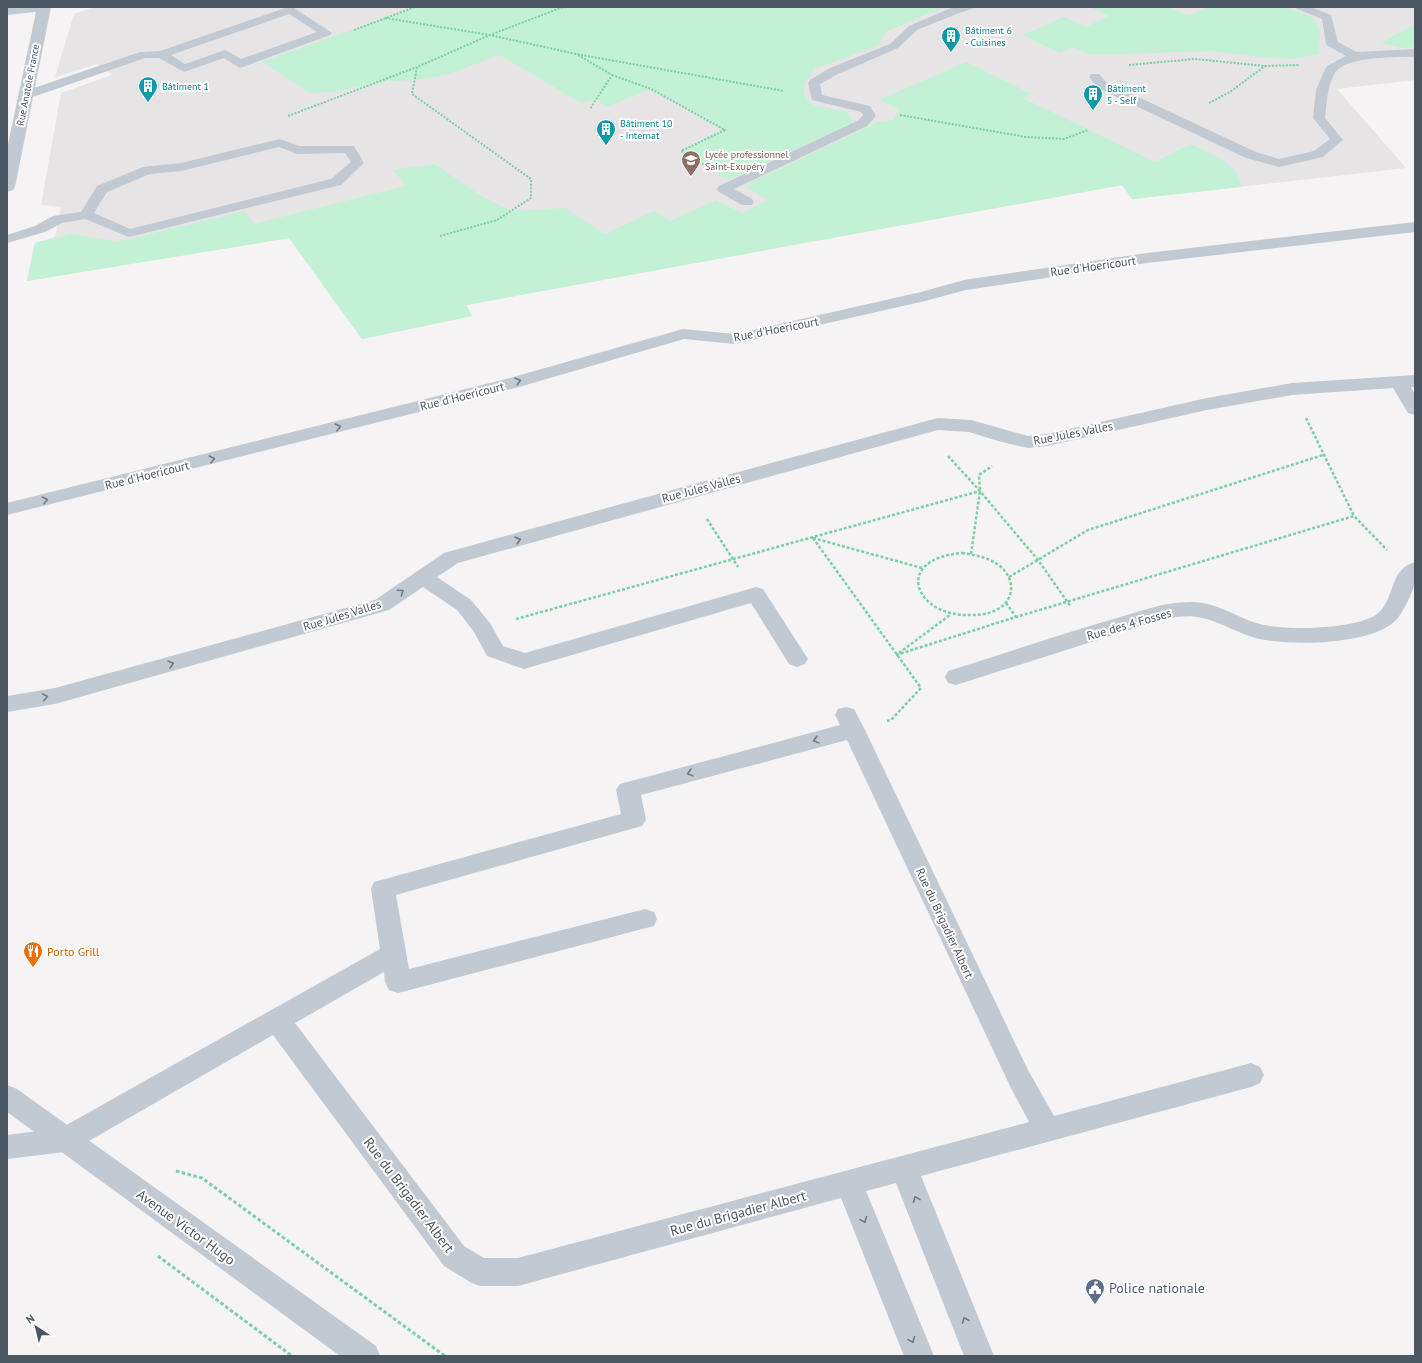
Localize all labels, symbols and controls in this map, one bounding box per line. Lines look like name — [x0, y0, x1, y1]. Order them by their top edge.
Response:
place label: Bâtiment 6 - Cuisines — [965, 24, 1012, 49]
building icon: Bâtiment 6 - Cuisines — [940, 25, 962, 53]
street label: Rue Anatole France — [14, 43, 42, 127]
building icon: Bâtiment 1 — [137, 75, 159, 103]
place label: Bâtiment 1 — [162, 80, 209, 93]
place label: Bâtiment 5 - Self — [1107, 82, 1147, 107]
building icon: Bâtiment 5 - Self — [1082, 83, 1104, 111]
place label: Bâtiment 10 - Internat — [620, 117, 673, 142]
building icon: Bâtiment 10 - Internat — [595, 118, 617, 146]
place label: Lycée professionnel Saint-Exupéry — [705, 148, 788, 173]
school or university icon: Lycée professionnel Saint-Exupéry — [680, 149, 702, 177]
street label: Rue d'Hoericourt — [1049, 253, 1137, 279]
street label: Rue d'Hoericourt — [732, 313, 820, 345]
one-way arrow — [514, 377, 521, 386]
street label: Rue d'Hoericourt — [418, 378, 506, 414]
street label: Rue Jules Valles — [1032, 418, 1114, 448]
one-way arrow — [335, 424, 341, 432]
one-way arrow — [208, 455, 215, 464]
street label: Rue d'Hoericourt — [103, 457, 191, 493]
street label: Rue Jules Valles — [660, 470, 742, 506]
one-way arrow — [41, 496, 48, 505]
one-way arrow — [515, 536, 521, 544]
one-way arrow — [397, 589, 404, 597]
street label: Rue Jules Valles — [301, 596, 383, 634]
street label: Rue des 4 Fosses — [1085, 605, 1173, 643]
one-way arrow — [168, 660, 174, 668]
one-way arrow — [42, 694, 49, 702]
one-way arrow — [813, 735, 820, 744]
one-way arrow — [687, 769, 694, 777]
street label: Rue du Brigadier Albert — [913, 865, 977, 981]
restaurant icon: Porto Grill — [22, 940, 44, 968]
place label: Porto Grill — [47, 944, 100, 959]
street label: Rue du Brigadier Albert — [360, 1134, 458, 1256]
street label: Avenue Victor Hugo — [133, 1185, 239, 1269]
street label: Rue du Brigadier Albert — [668, 1186, 808, 1240]
one-way arrow — [913, 1196, 921, 1203]
one-way arrow — [859, 1216, 867, 1223]
public building icon: Police nationale — [1084, 1277, 1106, 1305]
place label: Police nationale — [1109, 1279, 1205, 1297]
north arrow — [16, 1307, 56, 1347]
text: N — [23, 1311, 37, 1327]
one-way arrow — [961, 1316, 969, 1323]
one-way arrow — [908, 1337, 916, 1344]

